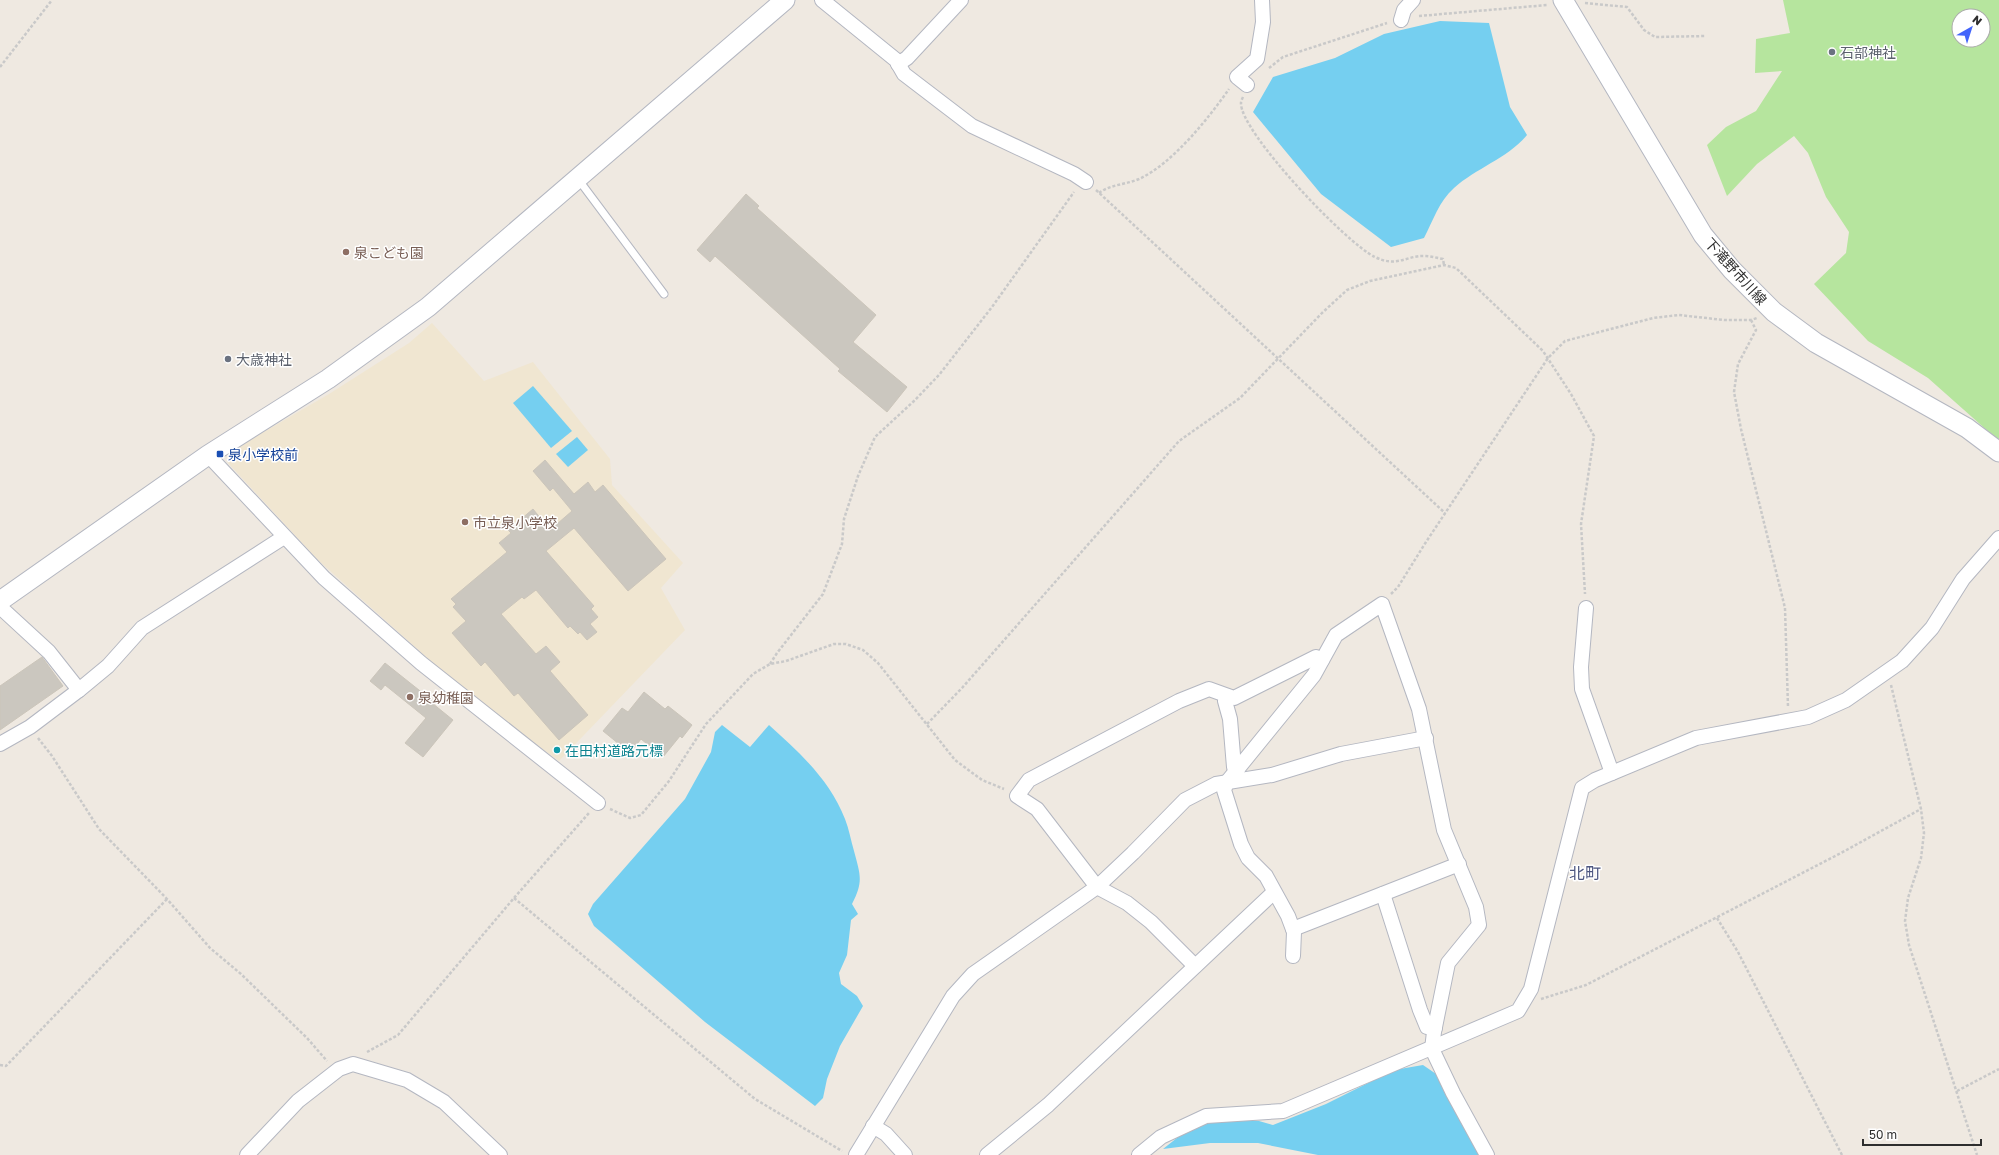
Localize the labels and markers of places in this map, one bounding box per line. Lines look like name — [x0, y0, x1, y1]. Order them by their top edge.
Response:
place label: 石部神社 — [1840, 44, 1896, 61]
marker: 石部神社 — [1827, 47, 1837, 57]
place label: 泉こども園 — [354, 244, 424, 261]
marker: 泉こども園 — [341, 247, 351, 257]
place label: 大歳神社 — [236, 351, 292, 368]
marker: 大歳神社 — [223, 354, 233, 364]
place label: 泉小学校前 — [228, 446, 298, 463]
marker: 泉小学校前 — [215, 449, 225, 459]
place label: 市立泉小学校 — [473, 514, 557, 531]
marker: 市立泉小学校 — [460, 517, 470, 527]
place label: 泉幼稚園 — [418, 689, 474, 706]
marker: 泉幼稚園 — [405, 692, 415, 702]
place label: 在田村道路元標 — [565, 742, 663, 759]
marker: 在田村道路元標 — [552, 745, 562, 755]

